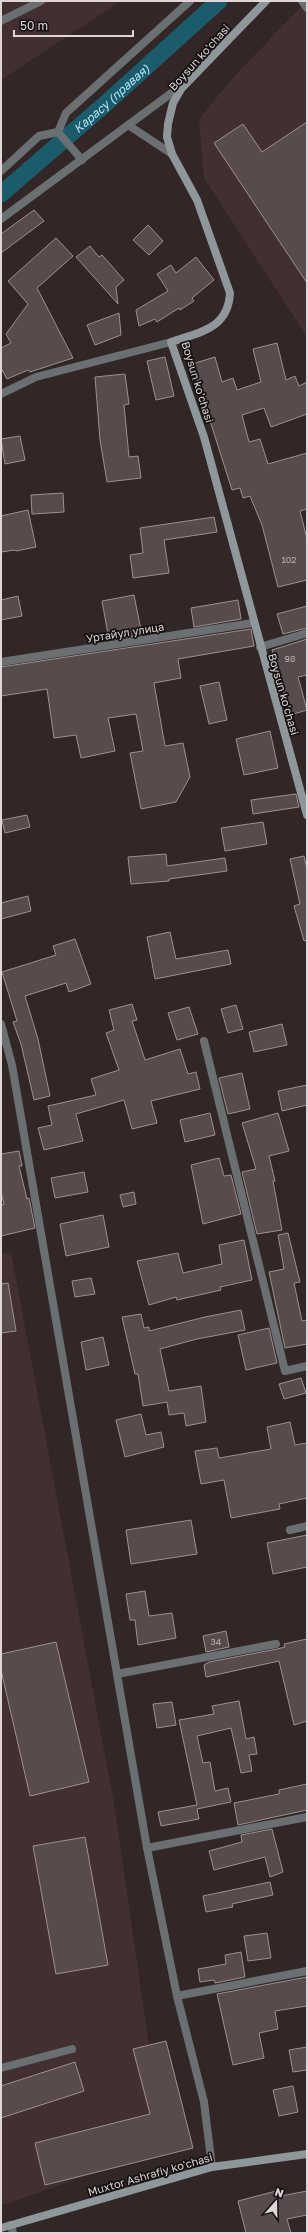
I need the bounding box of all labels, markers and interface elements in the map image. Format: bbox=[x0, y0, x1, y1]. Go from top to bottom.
scale bar bbox=[14, 12, 133, 38]
text: 50 m bbox=[20, 18, 48, 33]
street label: Boysun ko'chasi bbox=[166, 21, 232, 93]
water label: Карасу (правая) bbox=[70, 60, 152, 136]
street label: Boysun ko'chasi bbox=[179, 340, 217, 424]
house number: 102 bbox=[281, 554, 297, 565]
street label: Уртайул улица bbox=[85, 619, 165, 645]
street label: Boysun ko'chasi bbox=[266, 652, 302, 736]
house number: 98 bbox=[285, 653, 295, 664]
house number: 34 bbox=[211, 1636, 222, 1647]
street label: Muxtor Ashrafiy ko'chasi bbox=[86, 2150, 214, 2198]
north arrow bbox=[256, 2182, 296, 2222]
text: N bbox=[273, 2185, 286, 2200]

